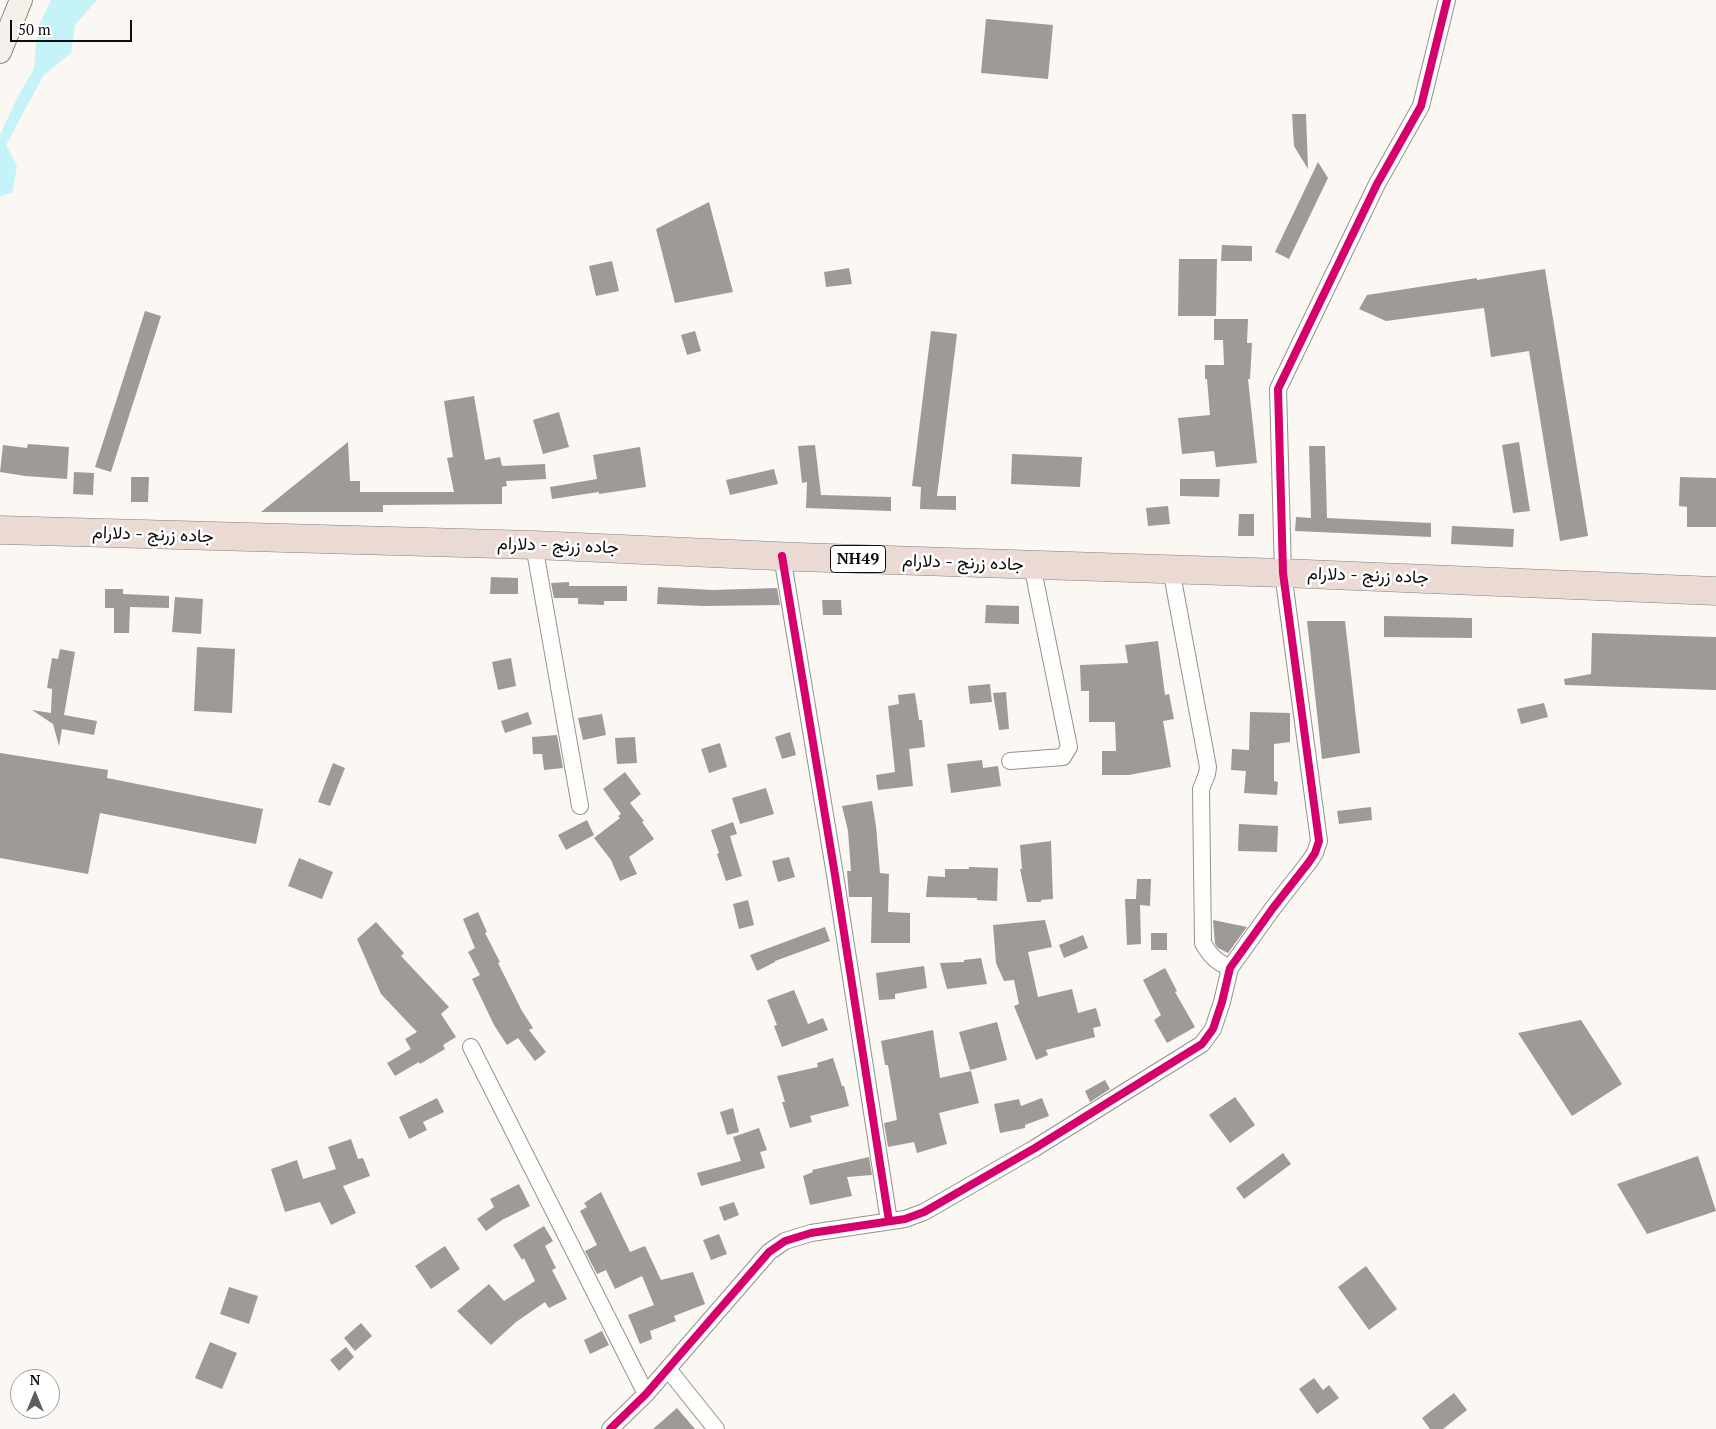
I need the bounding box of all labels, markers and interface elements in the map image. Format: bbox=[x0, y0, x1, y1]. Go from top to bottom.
scale bar bbox=[12, 10, 135, 42]
text: 50 m bbox=[18, 19, 51, 39]
street label: جاده زرنج - دلارام bbox=[92, 522, 214, 548]
street label: جاده زرنج - دلارام bbox=[497, 533, 619, 559]
road number: NH49 bbox=[830, 546, 886, 572]
street label: جاده زرنج - دلارام bbox=[902, 550, 1024, 576]
street label: جاده زرنج - دلارام bbox=[1307, 563, 1429, 589]
north arrow bbox=[10, 1369, 60, 1419]
text: N bbox=[30, 1370, 40, 1389]

